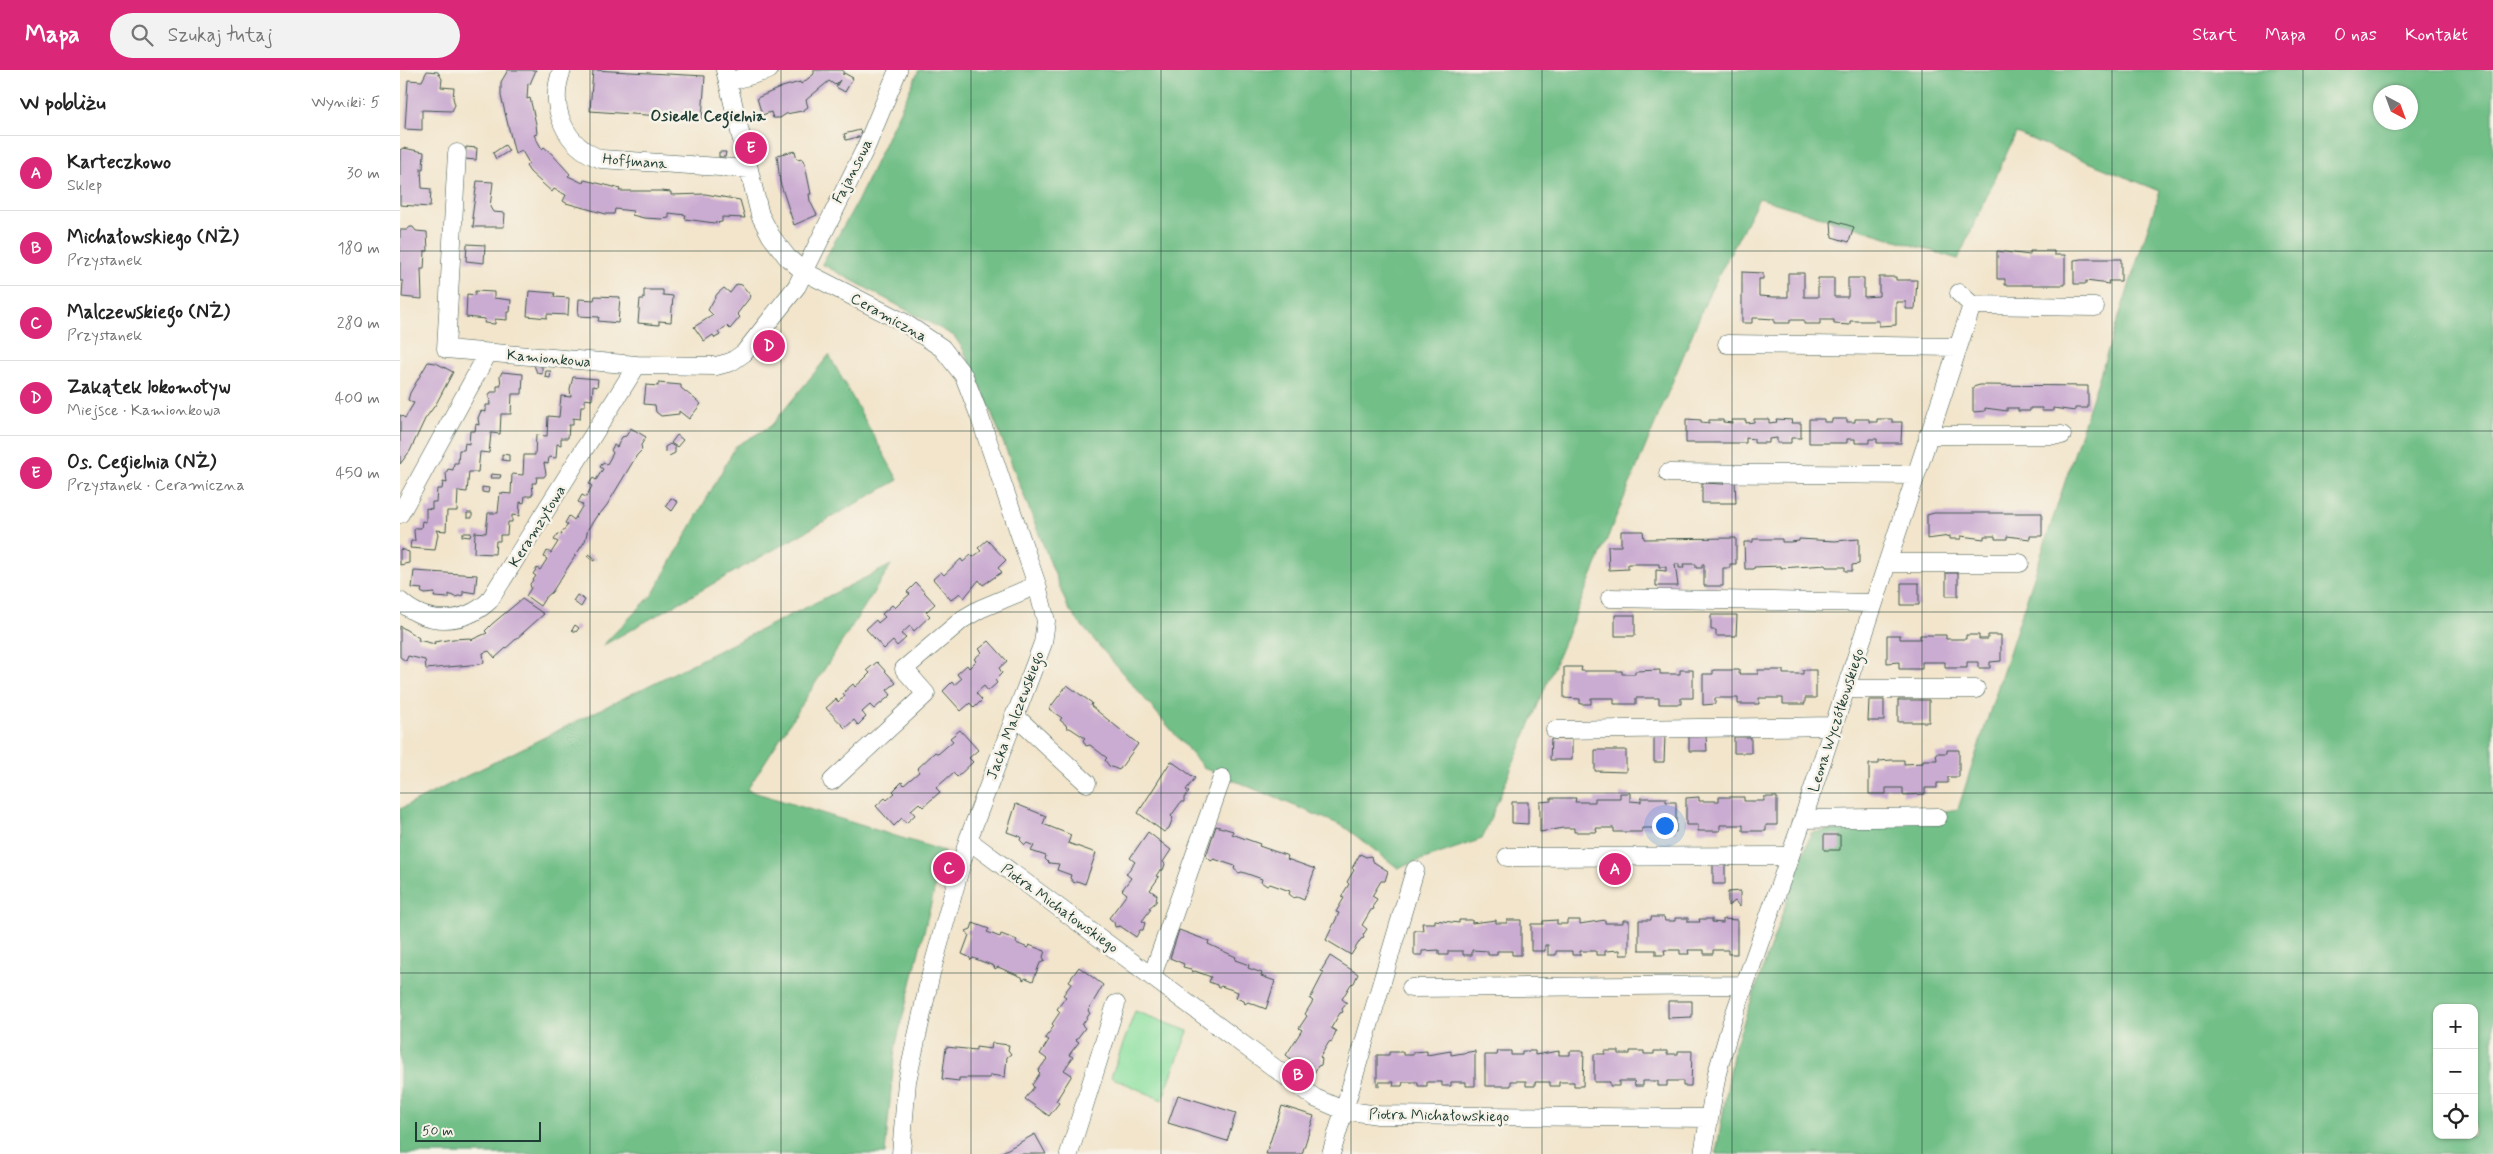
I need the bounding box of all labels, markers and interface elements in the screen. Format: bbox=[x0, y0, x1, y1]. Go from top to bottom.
search box bbox=[110, 13, 460, 58]
text: Mapa bbox=[25, 20, 80, 51]
icon: search bbox=[128, 21, 156, 49]
text: Szukaj tutaj bbox=[168, 23, 273, 48]
text: Start bbox=[2192, 23, 2237, 47]
text: Mapa bbox=[2265, 23, 2306, 47]
text: O nas bbox=[2334, 23, 2377, 47]
text: Kontakt bbox=[2405, 23, 2468, 47]
north arrow bbox=[2373, 85, 2418, 130]
text: W pobliżu bbox=[20, 89, 106, 117]
text: Wyniki: 5 bbox=[311, 92, 380, 113]
district label: Osiedle Cegielnia bbox=[650, 106, 766, 129]
pin: E bbox=[735, 129, 767, 167]
street label: Fajansowa bbox=[828, 136, 878, 207]
street label: Hoffmana bbox=[602, 149, 669, 175]
text: Karteczkowo bbox=[67, 150, 171, 175]
text: A bbox=[31, 163, 41, 184]
text: 30 m bbox=[347, 163, 380, 184]
text: Sklep bbox=[67, 175, 102, 196]
text: Michałowskiego (NŻ) bbox=[67, 225, 239, 250]
text: B bbox=[31, 238, 41, 259]
text: 180 m bbox=[337, 238, 380, 259]
text: Przystanek bbox=[67, 250, 142, 271]
street label: Ceramiczna bbox=[847, 289, 931, 347]
text: Malczewskiego (NŻ) bbox=[67, 300, 230, 325]
text: C bbox=[30, 313, 42, 334]
text: 280 m bbox=[337, 313, 380, 334]
text: Przystanek bbox=[67, 325, 142, 346]
pin: D bbox=[753, 327, 785, 365]
street label: Kamionkowa bbox=[506, 345, 592, 373]
text: Zakątek lokomotyw bbox=[67, 375, 230, 400]
text: D bbox=[30, 388, 42, 409]
text: 400 m bbox=[335, 388, 380, 409]
text: Miejsce · Kamionkowa bbox=[67, 400, 221, 421]
text: Os. Cegielnia (NŻ) bbox=[67, 450, 216, 475]
text: E bbox=[31, 463, 41, 484]
text: 450 m bbox=[335, 463, 380, 484]
text: Przystanek · Ceramiczna bbox=[67, 475, 245, 496]
street label: Keramzytowa bbox=[505, 482, 571, 571]
street label: Leona Wyczółkowskiego bbox=[1804, 646, 1871, 795]
street label: Jacka Malczewskiego bbox=[982, 648, 1051, 783]
your location bbox=[1652, 813, 1678, 839]
pin: C bbox=[933, 849, 965, 887]
pin: A bbox=[1599, 850, 1631, 888]
street label: Piotra Michałowskiego bbox=[997, 859, 1122, 958]
map controls bbox=[2433, 1004, 2478, 1139]
button: + bbox=[2433, 1004, 2478, 1049]
button: − bbox=[2433, 1049, 2478, 1094]
pin: B bbox=[1282, 1056, 1314, 1094]
button: locate bbox=[2433, 1094, 2478, 1139]
street label: Piotra Michałowskiego bbox=[1369, 1105, 1509, 1127]
scale bar bbox=[415, 1119, 541, 1142]
text: 50 m bbox=[422, 1122, 453, 1140]

